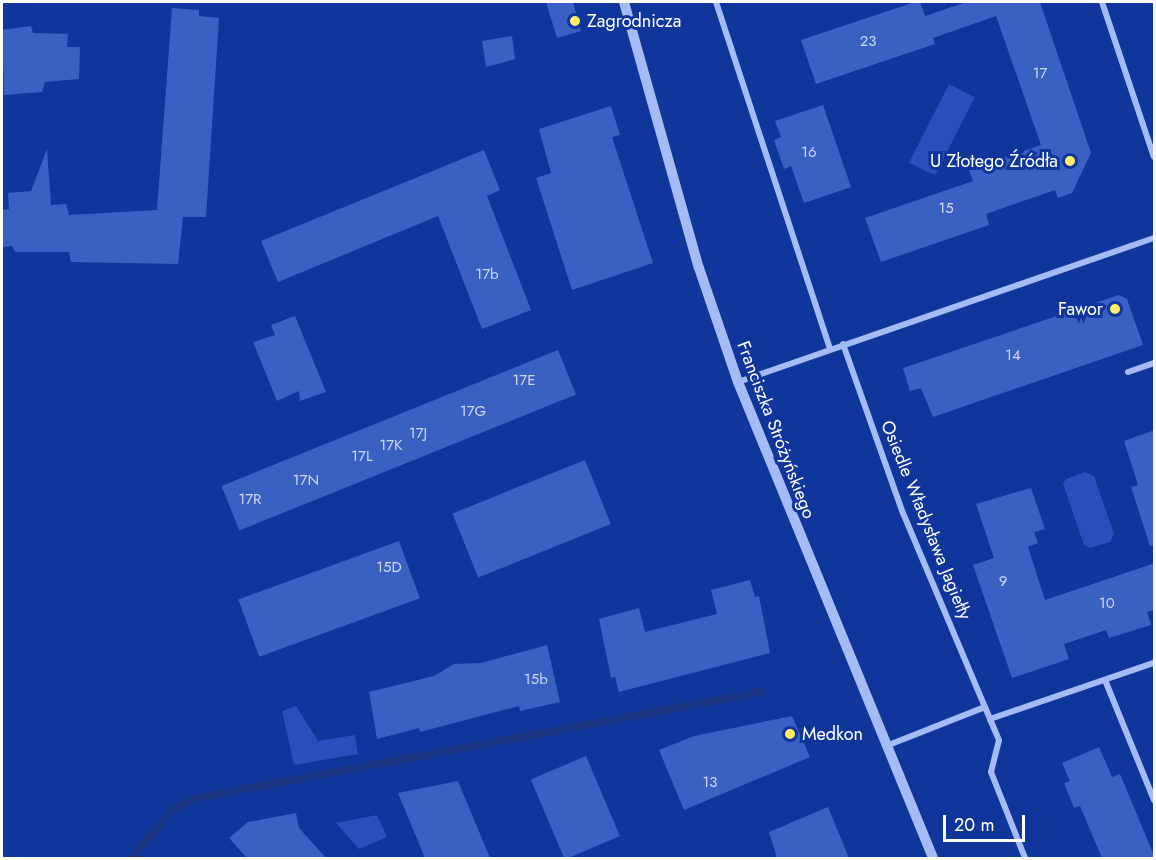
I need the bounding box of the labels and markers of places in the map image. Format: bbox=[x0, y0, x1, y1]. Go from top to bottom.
place label: Zagrodnicza bbox=[587, 10, 681, 32]
marker: Zagrodnicza bbox=[568, 14, 582, 28]
place label: U Złotego Źródła bbox=[930, 150, 1058, 172]
marker: U Złotego Źródła bbox=[1063, 154, 1077, 168]
place label: Fawor bbox=[1058, 298, 1103, 320]
marker: Fawor bbox=[1108, 302, 1122, 316]
place label: Medkon bbox=[802, 723, 863, 745]
marker: Medkon bbox=[783, 727, 797, 741]

